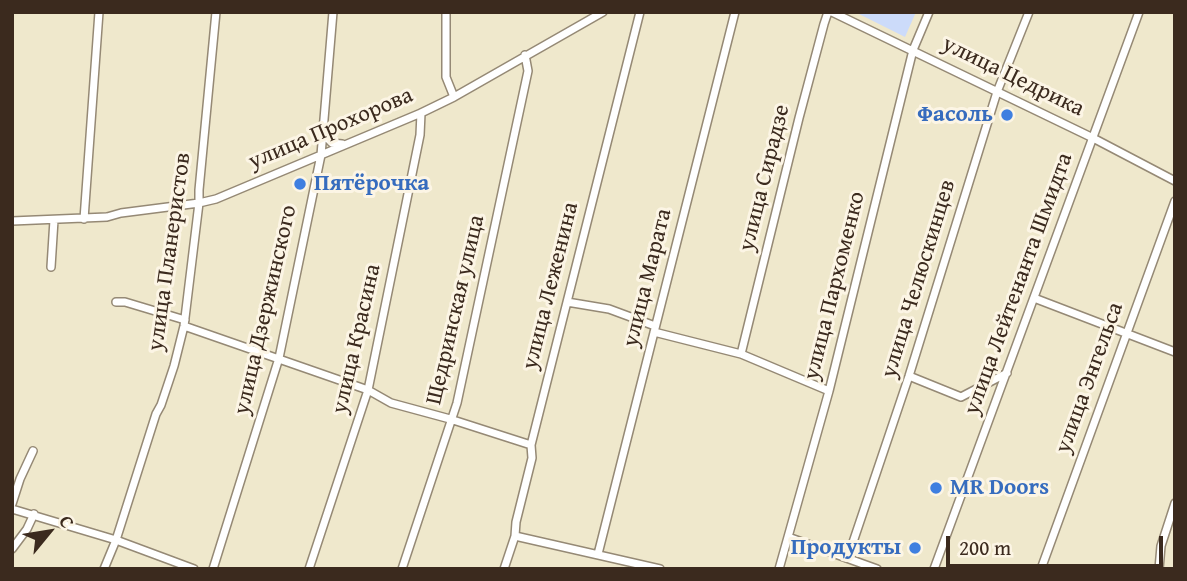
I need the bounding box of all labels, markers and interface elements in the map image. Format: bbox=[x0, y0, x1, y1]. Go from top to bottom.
street label: улица Цедрика bbox=[938, 31, 1088, 123]
street label: улица Прохорова bbox=[245, 82, 417, 176]
place label: Фасоль bbox=[917, 101, 993, 129]
street label: улица Сирадзе bbox=[733, 102, 797, 254]
marker: Фасоль bbox=[999, 107, 1015, 123]
street label: улица Лейтенанта Шмидта bbox=[959, 149, 1079, 419]
street label: улица Планеристов bbox=[142, 151, 198, 353]
place label: Пятёрочка bbox=[314, 170, 429, 198]
marker: Пятёрочка bbox=[292, 176, 308, 192]
street label: улица Челюскинцев bbox=[876, 177, 962, 381]
street label: улица Пархоменко bbox=[798, 189, 872, 383]
street label: улица Леженина bbox=[517, 199, 585, 373]
street label: улица Дзержинского bbox=[228, 202, 304, 418]
street label: улица Марата bbox=[617, 206, 679, 350]
street label: Щедринская улица bbox=[421, 212, 491, 408]
street label: улица Красина bbox=[326, 261, 388, 417]
street label: улица Энгельса bbox=[1050, 299, 1130, 457]
place label: MR Doors bbox=[950, 474, 1049, 502]
marker: MR Doors bbox=[928, 480, 944, 496]
north arrow bbox=[14, 497, 84, 567]
text: С bbox=[52, 510, 82, 533]
scale bar bbox=[949, 522, 1166, 566]
text: 200 m bbox=[959, 532, 1011, 563]
place label: Продукты bbox=[791, 534, 901, 562]
marker: Продукты bbox=[907, 540, 923, 556]

